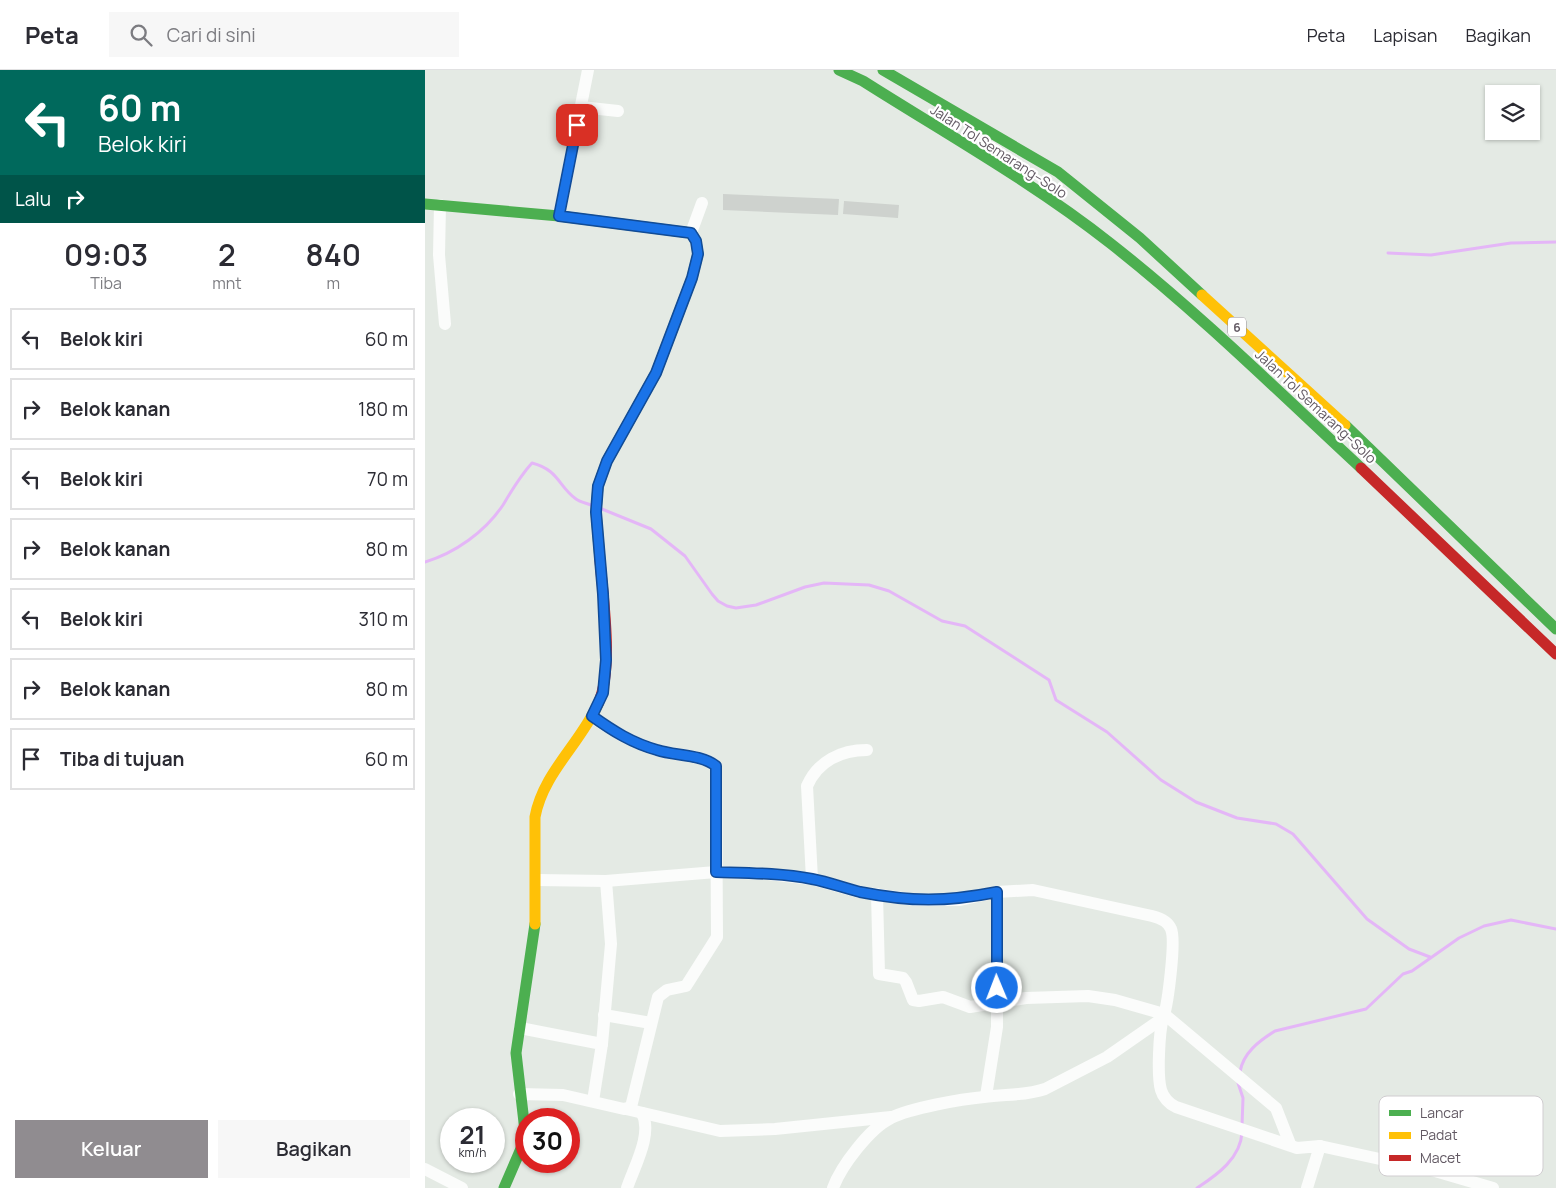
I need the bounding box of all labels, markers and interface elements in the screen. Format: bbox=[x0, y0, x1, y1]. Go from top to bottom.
search box bbox=[109, 12, 459, 57]
text: Peta bbox=[25, 18, 79, 51]
icon: search bbox=[127, 21, 155, 49]
text: Cari di sini bbox=[167, 22, 256, 48]
text: Peta bbox=[1307, 23, 1345, 47]
text: Lapisan bbox=[1373, 23, 1437, 47]
text: Bagikan bbox=[1465, 23, 1531, 47]
text: 60 m bbox=[98, 84, 181, 132]
map controls bbox=[1485, 85, 1540, 140]
button: layers bbox=[1485, 85, 1540, 140]
icon: left bbox=[15, 90, 80, 155]
street label: Jalan Tol Semarang–Solo bbox=[927, 100, 1071, 202]
pin bbox=[556, 104, 598, 146]
icon: arrive bbox=[563, 111, 591, 139]
text: Belok kiri bbox=[98, 129, 187, 159]
icon: right bbox=[61, 185, 89, 213]
text: Lalu bbox=[15, 186, 51, 212]
text: 09:03 bbox=[64, 234, 148, 275]
text: 2 bbox=[218, 234, 236, 275]
text: 840 bbox=[306, 234, 361, 275]
text: Tiba bbox=[90, 272, 122, 294]
text: mnt bbox=[212, 272, 242, 294]
text: m bbox=[327, 272, 340, 294]
road number: 6 bbox=[1228, 318, 1246, 336]
icon: left bbox=[17, 325, 45, 353]
text: Belok kiri bbox=[60, 326, 143, 352]
text: 60 m bbox=[365, 326, 408, 352]
street label: Jalan Tol Semarang–Solo bbox=[1251, 345, 1381, 467]
icon: right bbox=[17, 395, 45, 423]
text: Belok kanan bbox=[60, 396, 170, 422]
text: 180 m bbox=[358, 396, 408, 422]
icon: left bbox=[17, 465, 45, 493]
text: Belok kiri bbox=[60, 466, 143, 492]
text: 70 m bbox=[367, 466, 408, 492]
icon: right bbox=[17, 535, 45, 563]
text: Belok kanan bbox=[60, 536, 170, 562]
text: 80 m bbox=[365, 536, 408, 562]
icon: left bbox=[17, 605, 45, 633]
text: Belok kiri bbox=[60, 606, 143, 632]
text: 310 m bbox=[359, 606, 408, 632]
icon: right bbox=[17, 675, 45, 703]
text: Belok kanan bbox=[60, 676, 170, 702]
text: 80 m bbox=[365, 676, 408, 702]
icon: arrive bbox=[17, 745, 45, 773]
text: Tiba di tujuan bbox=[60, 746, 184, 772]
text: 60 m bbox=[365, 746, 408, 772]
position arrow bbox=[970, 961, 1022, 1013]
legend bbox=[1379, 1096, 1543, 1176]
text: Lancar bbox=[1420, 1103, 1464, 1122]
speed limit sign: 30 bbox=[515, 1108, 580, 1173]
text: 21 bbox=[460, 1117, 485, 1152]
button: Keluar bbox=[15, 1120, 208, 1178]
button: Bagikan bbox=[218, 1120, 410, 1178]
text: Padat bbox=[1420, 1125, 1458, 1144]
text: km/h bbox=[459, 1144, 486, 1161]
text: Macet bbox=[1420, 1148, 1461, 1167]

